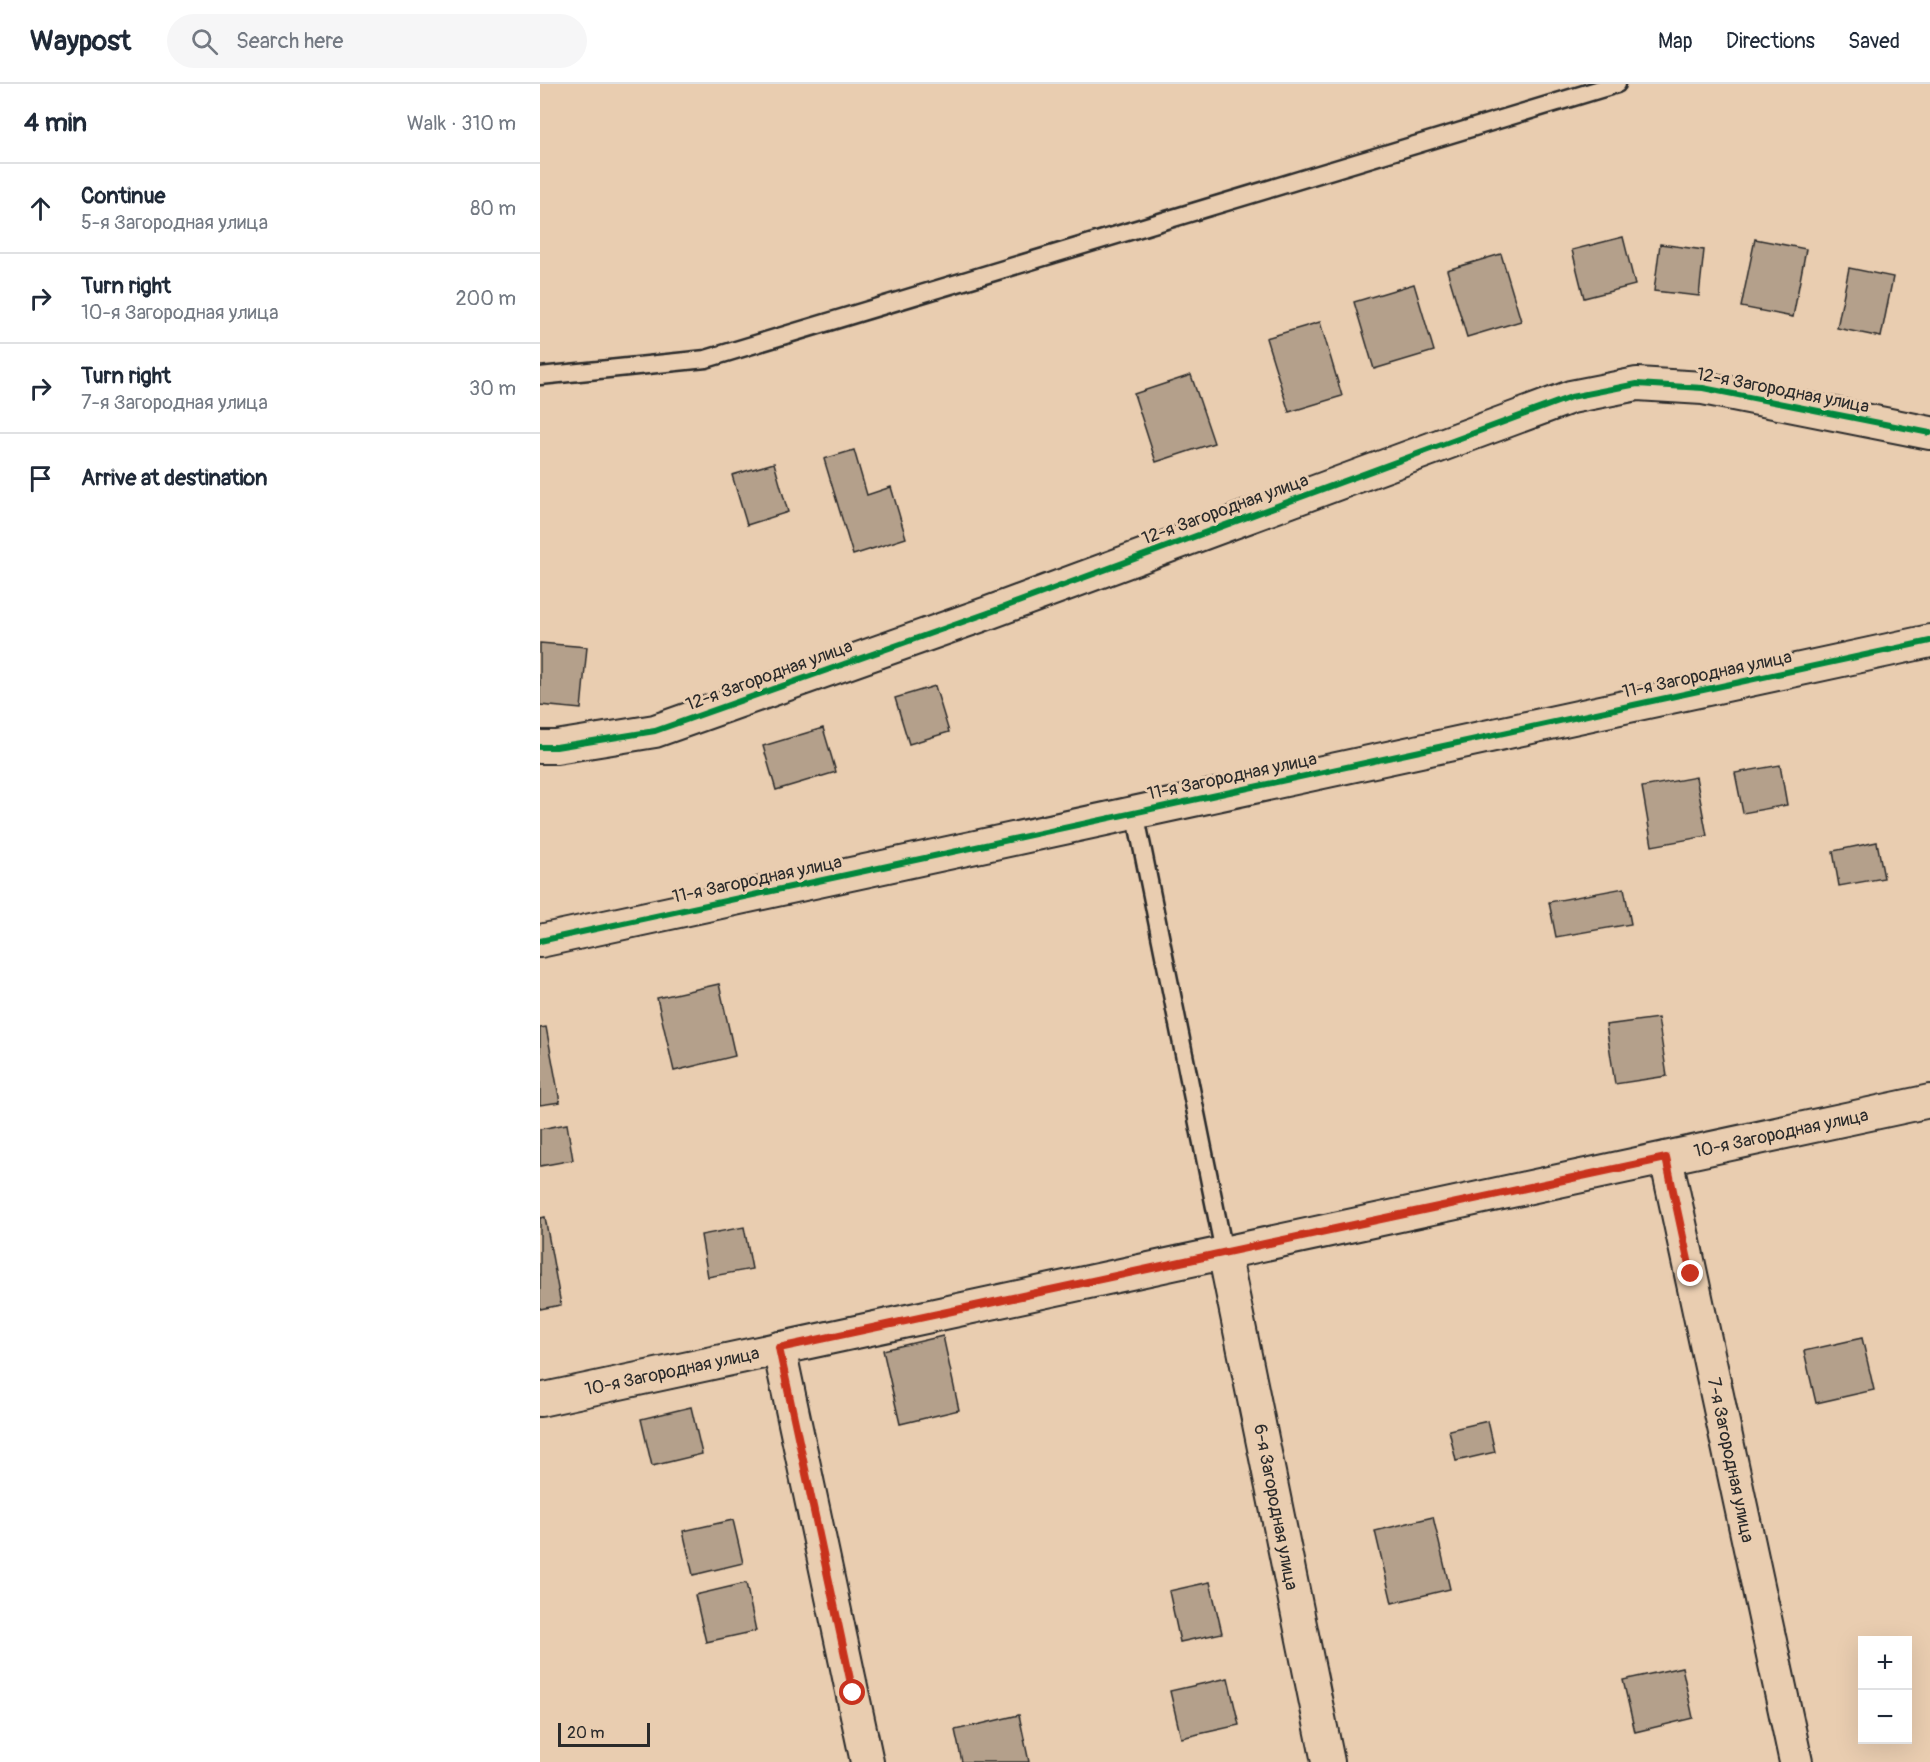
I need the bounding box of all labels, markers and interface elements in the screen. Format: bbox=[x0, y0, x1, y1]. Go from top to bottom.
search box bbox=[167, 14, 587, 68]
text: Waypost bbox=[30, 24, 131, 59]
icon: search bbox=[188, 25, 221, 58]
text: Search here bbox=[236, 27, 343, 55]
text: Map bbox=[1658, 28, 1693, 55]
text: Directions bbox=[1726, 28, 1815, 55]
text: Saved bbox=[1848, 28, 1900, 55]
text: 4 min bbox=[24, 107, 87, 139]
text: Walk · 310 m bbox=[407, 111, 516, 136]
text: Continue bbox=[81, 182, 165, 210]
icon: ahead bbox=[24, 192, 57, 225]
text: 80 m bbox=[470, 196, 516, 221]
text: 5-я Загородная улица bbox=[81, 210, 268, 235]
text: Turn right bbox=[81, 272, 171, 300]
icon: right bbox=[24, 282, 57, 315]
text: 200 m bbox=[455, 286, 516, 311]
text: 10-я Загородная улица bbox=[81, 300, 279, 325]
text: Turn right bbox=[81, 362, 171, 390]
street label: 12-я Загородная улица bbox=[1695, 362, 1871, 419]
icon: right bbox=[24, 372, 57, 405]
text: 30 m bbox=[469, 376, 516, 401]
text: 7-я Загородная улица bbox=[81, 390, 268, 415]
icon: arrive bbox=[24, 462, 57, 495]
text: Arrive at destination bbox=[81, 464, 267, 492]
street label: 12-я Загородная улица bbox=[1139, 469, 1312, 550]
street label: 12-я Загородная улица bbox=[683, 635, 856, 716]
street label: 11-я Загородная улица bbox=[1620, 645, 1794, 704]
street label: 11-я Загородная улица bbox=[1145, 747, 1319, 806]
street label: 11-я Загородная улица bbox=[670, 850, 844, 909]
street label: 10-я Загородная улица bbox=[1692, 1104, 1870, 1163]
route end bbox=[1677, 1260, 1703, 1286]
street label: 10-я Загородная улица bbox=[583, 1342, 761, 1401]
street label: 7-я Загородная улица bbox=[1702, 1376, 1759, 1545]
street label: 6-я Загородная улица bbox=[1248, 1422, 1303, 1592]
map controls bbox=[1858, 1636, 1912, 1744]
button: + bbox=[1858, 1636, 1912, 1690]
route start bbox=[839, 1679, 865, 1705]
button: − bbox=[1858, 1690, 1912, 1744]
scale bar bbox=[558, 1720, 650, 1748]
text: 20 m bbox=[567, 1723, 605, 1743]

